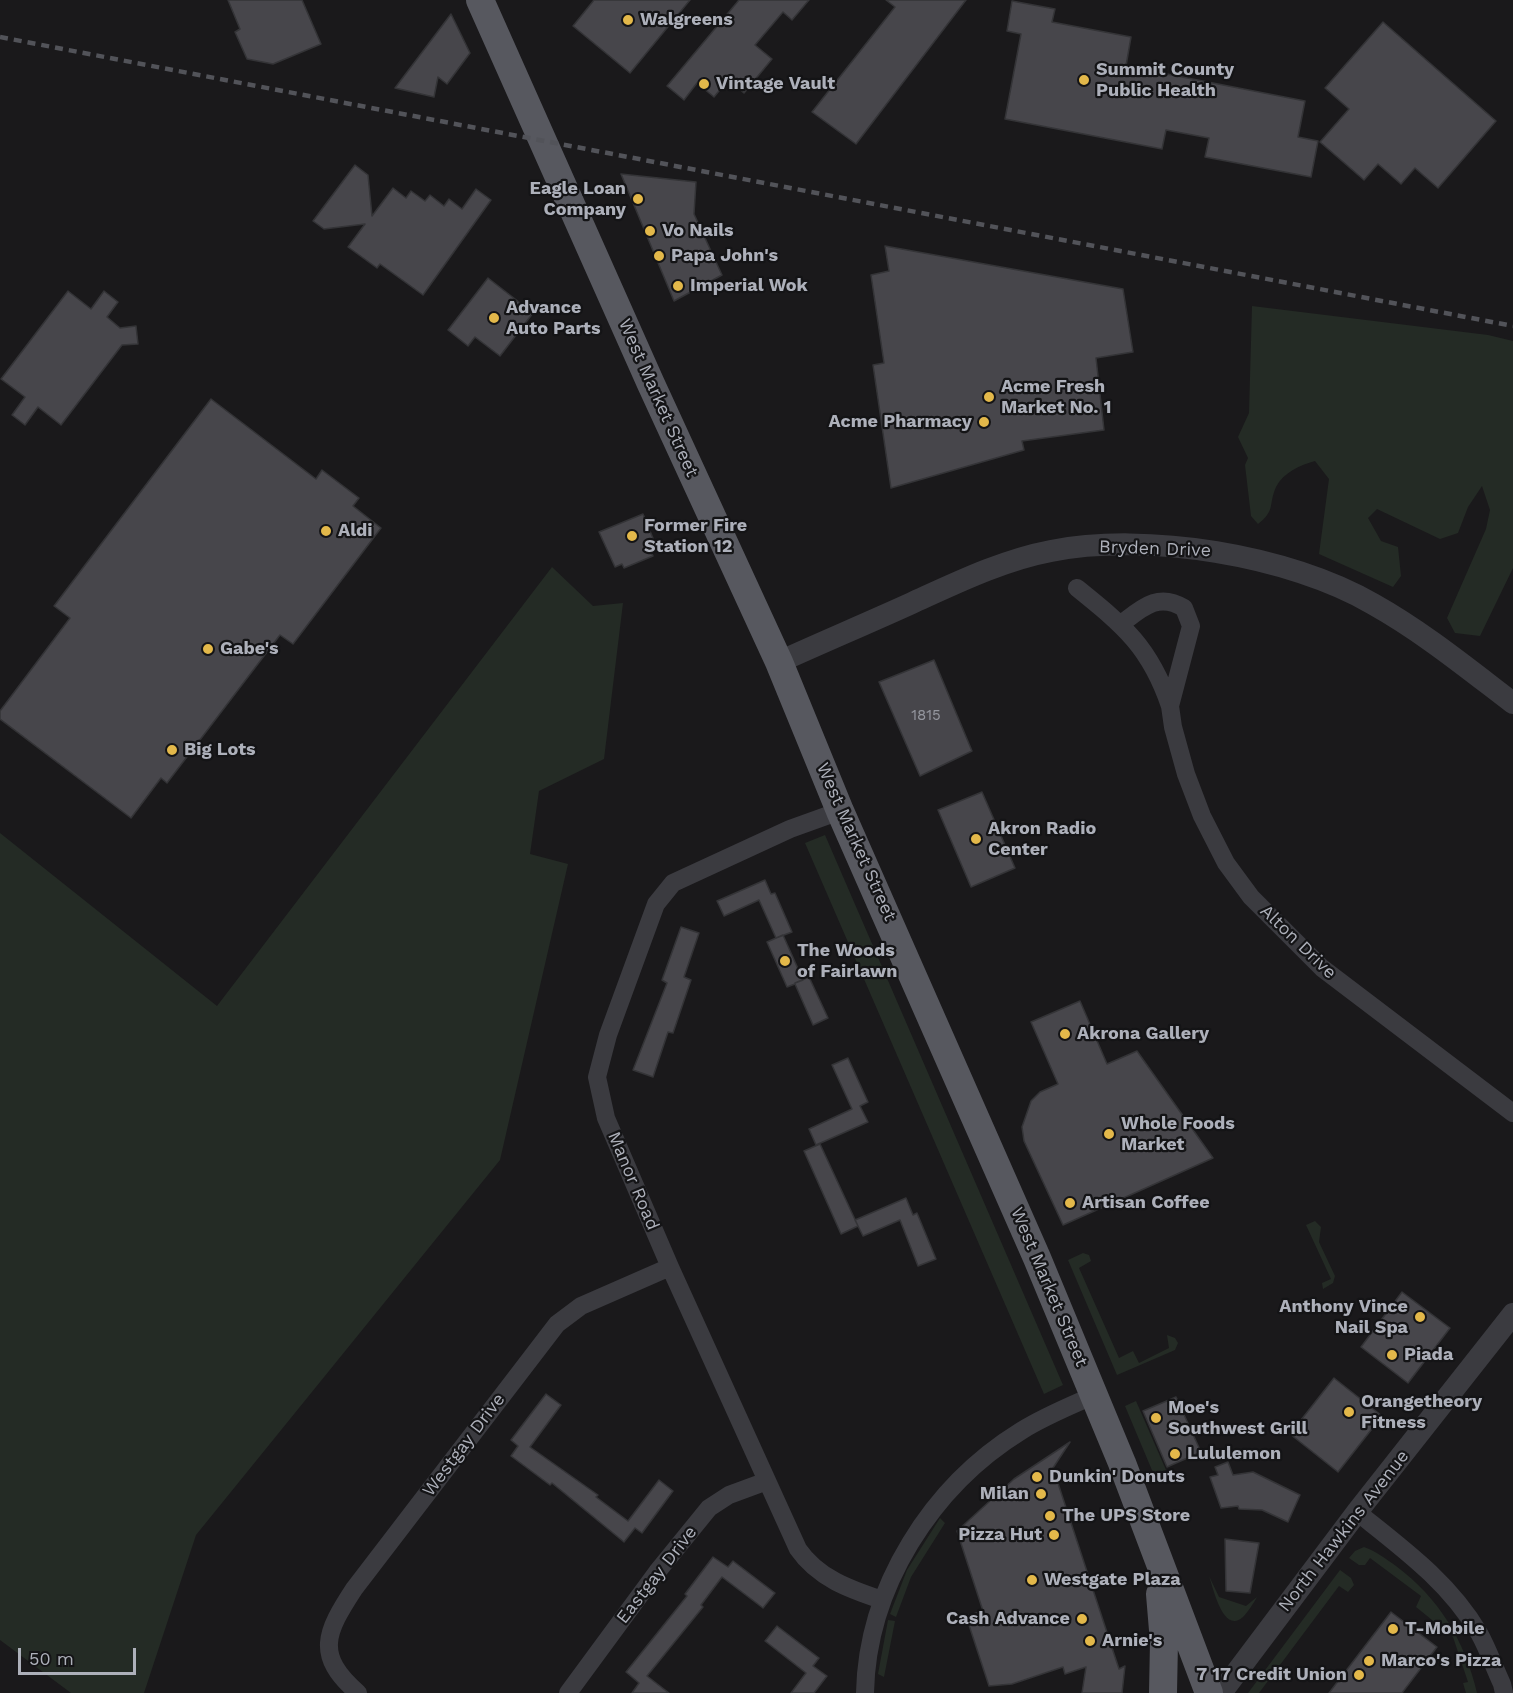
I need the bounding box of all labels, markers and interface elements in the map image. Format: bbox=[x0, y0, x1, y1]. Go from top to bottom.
place label: Walgreens bbox=[640, 9, 733, 31]
marker: Walgreens bbox=[621, 13, 635, 27]
place label: Summit County Public Health bbox=[1096, 59, 1234, 101]
place label: Vintage Vault bbox=[716, 73, 835, 95]
marker: Summit County Public Health bbox=[1077, 73, 1091, 87]
marker: Vintage Vault bbox=[697, 77, 711, 91]
place label: Eagle Loan Company bbox=[530, 178, 626, 220]
marker: Eagle Loan Company bbox=[631, 192, 645, 206]
place label: Vo Nails bbox=[662, 220, 734, 242]
marker: Vo Nails bbox=[643, 224, 657, 238]
place label: Papa John's bbox=[671, 245, 778, 267]
marker: Papa John's bbox=[652, 249, 666, 263]
place label: Imperial Wok bbox=[690, 275, 808, 297]
marker: Imperial Wok bbox=[671, 279, 685, 293]
place label: Advance Auto Parts bbox=[506, 297, 600, 340]
marker: Advance Auto Parts bbox=[487, 311, 501, 325]
street label: West Market Street bbox=[613, 316, 703, 480]
place label: Acme Fresh Market No. 1 bbox=[1001, 376, 1111, 418]
marker: Acme Fresh Market No. 1 bbox=[982, 390, 996, 404]
place label: Acme Pharmacy bbox=[829, 411, 972, 433]
marker: Acme Pharmacy bbox=[977, 415, 991, 429]
place label: Former Fire Station 12 bbox=[644, 515, 747, 558]
place label: Aldi bbox=[338, 520, 373, 542]
marker: Aldi bbox=[319, 524, 333, 538]
marker: Former Fire Station 12 bbox=[625, 529, 639, 543]
street label: Bryden Drive bbox=[1099, 536, 1211, 562]
place label: Gabe's bbox=[220, 638, 279, 660]
marker: Gabe's bbox=[201, 642, 215, 656]
house number: 1815 bbox=[911, 707, 941, 725]
place label: Big Lots bbox=[184, 739, 256, 761]
marker: Big Lots bbox=[165, 743, 179, 757]
street label: West Market Street bbox=[811, 760, 901, 924]
place label: Akron Radio Center bbox=[988, 818, 1096, 860]
marker: Akron Radio Center bbox=[969, 832, 983, 846]
street label: Alton Drive bbox=[1255, 900, 1341, 984]
place label: The Woods of Fairlawn bbox=[797, 940, 897, 982]
marker: The Woods of Fairlawn bbox=[778, 954, 792, 968]
place label: Akrona Gallery bbox=[1077, 1023, 1209, 1045]
marker: Akrona Gallery bbox=[1058, 1027, 1072, 1041]
place label: Whole Foods Market bbox=[1121, 1113, 1235, 1156]
marker: Whole Foods Market bbox=[1102, 1127, 1116, 1141]
street label: Manor Road bbox=[603, 1129, 663, 1233]
place label: Artisan Coffee bbox=[1082, 1192, 1210, 1214]
marker: Artisan Coffee bbox=[1063, 1196, 1077, 1210]
street label: West Market Street bbox=[1006, 1204, 1092, 1370]
place label: Anthony Vince Nail Spa bbox=[1279, 1296, 1408, 1338]
marker: Anthony Vince Nail Spa bbox=[1413, 1310, 1427, 1324]
place label: Piada bbox=[1404, 1344, 1453, 1366]
marker: Piada bbox=[1385, 1348, 1399, 1362]
street label: Westgay Drive bbox=[418, 1389, 510, 1501]
place label: Orangetheory Fitness bbox=[1361, 1391, 1482, 1434]
place label: Moe's Southwest Grill bbox=[1168, 1397, 1307, 1440]
marker: Orangetheory Fitness bbox=[1342, 1405, 1356, 1419]
marker: Moe's Southwest Grill bbox=[1149, 1411, 1163, 1425]
place label: Lululemon bbox=[1187, 1443, 1281, 1465]
street label: North Hawkins Avenue bbox=[1274, 1446, 1414, 1616]
marker: Lululemon bbox=[1168, 1447, 1182, 1461]
place label: Dunkin' Donuts bbox=[1049, 1466, 1185, 1488]
marker: Dunkin' Donuts bbox=[1030, 1470, 1044, 1484]
place label: Milan bbox=[980, 1483, 1029, 1505]
marker: Milan bbox=[1034, 1487, 1048, 1501]
place label: The UPS Store bbox=[1062, 1505, 1190, 1527]
marker: The UPS Store bbox=[1043, 1509, 1057, 1523]
street label: Eastgay Drive bbox=[612, 1522, 702, 1628]
place label: Pizza Hut bbox=[958, 1524, 1042, 1546]
marker: Pizza Hut bbox=[1047, 1528, 1061, 1542]
place label: Westgate Plaza bbox=[1044, 1569, 1181, 1591]
marker: Westgate Plaza bbox=[1025, 1573, 1039, 1587]
place label: Cash Advance bbox=[946, 1608, 1070, 1630]
marker: Cash Advance bbox=[1075, 1612, 1089, 1626]
place label: T-Mobile bbox=[1405, 1618, 1485, 1640]
marker: T-Mobile bbox=[1386, 1622, 1400, 1636]
place label: Arnie's bbox=[1102, 1630, 1162, 1652]
marker: Arnie's bbox=[1083, 1634, 1097, 1648]
scale bar bbox=[21, 1636, 140, 1674]
text: 50 m bbox=[29, 1648, 74, 1669]
place label: Marco's Pizza bbox=[1381, 1650, 1501, 1672]
marker: Marco's Pizza bbox=[1362, 1654, 1376, 1668]
place label: 7 17 Credit Union bbox=[1196, 1664, 1347, 1686]
marker: 7 17 Credit Union bbox=[1352, 1668, 1366, 1682]

